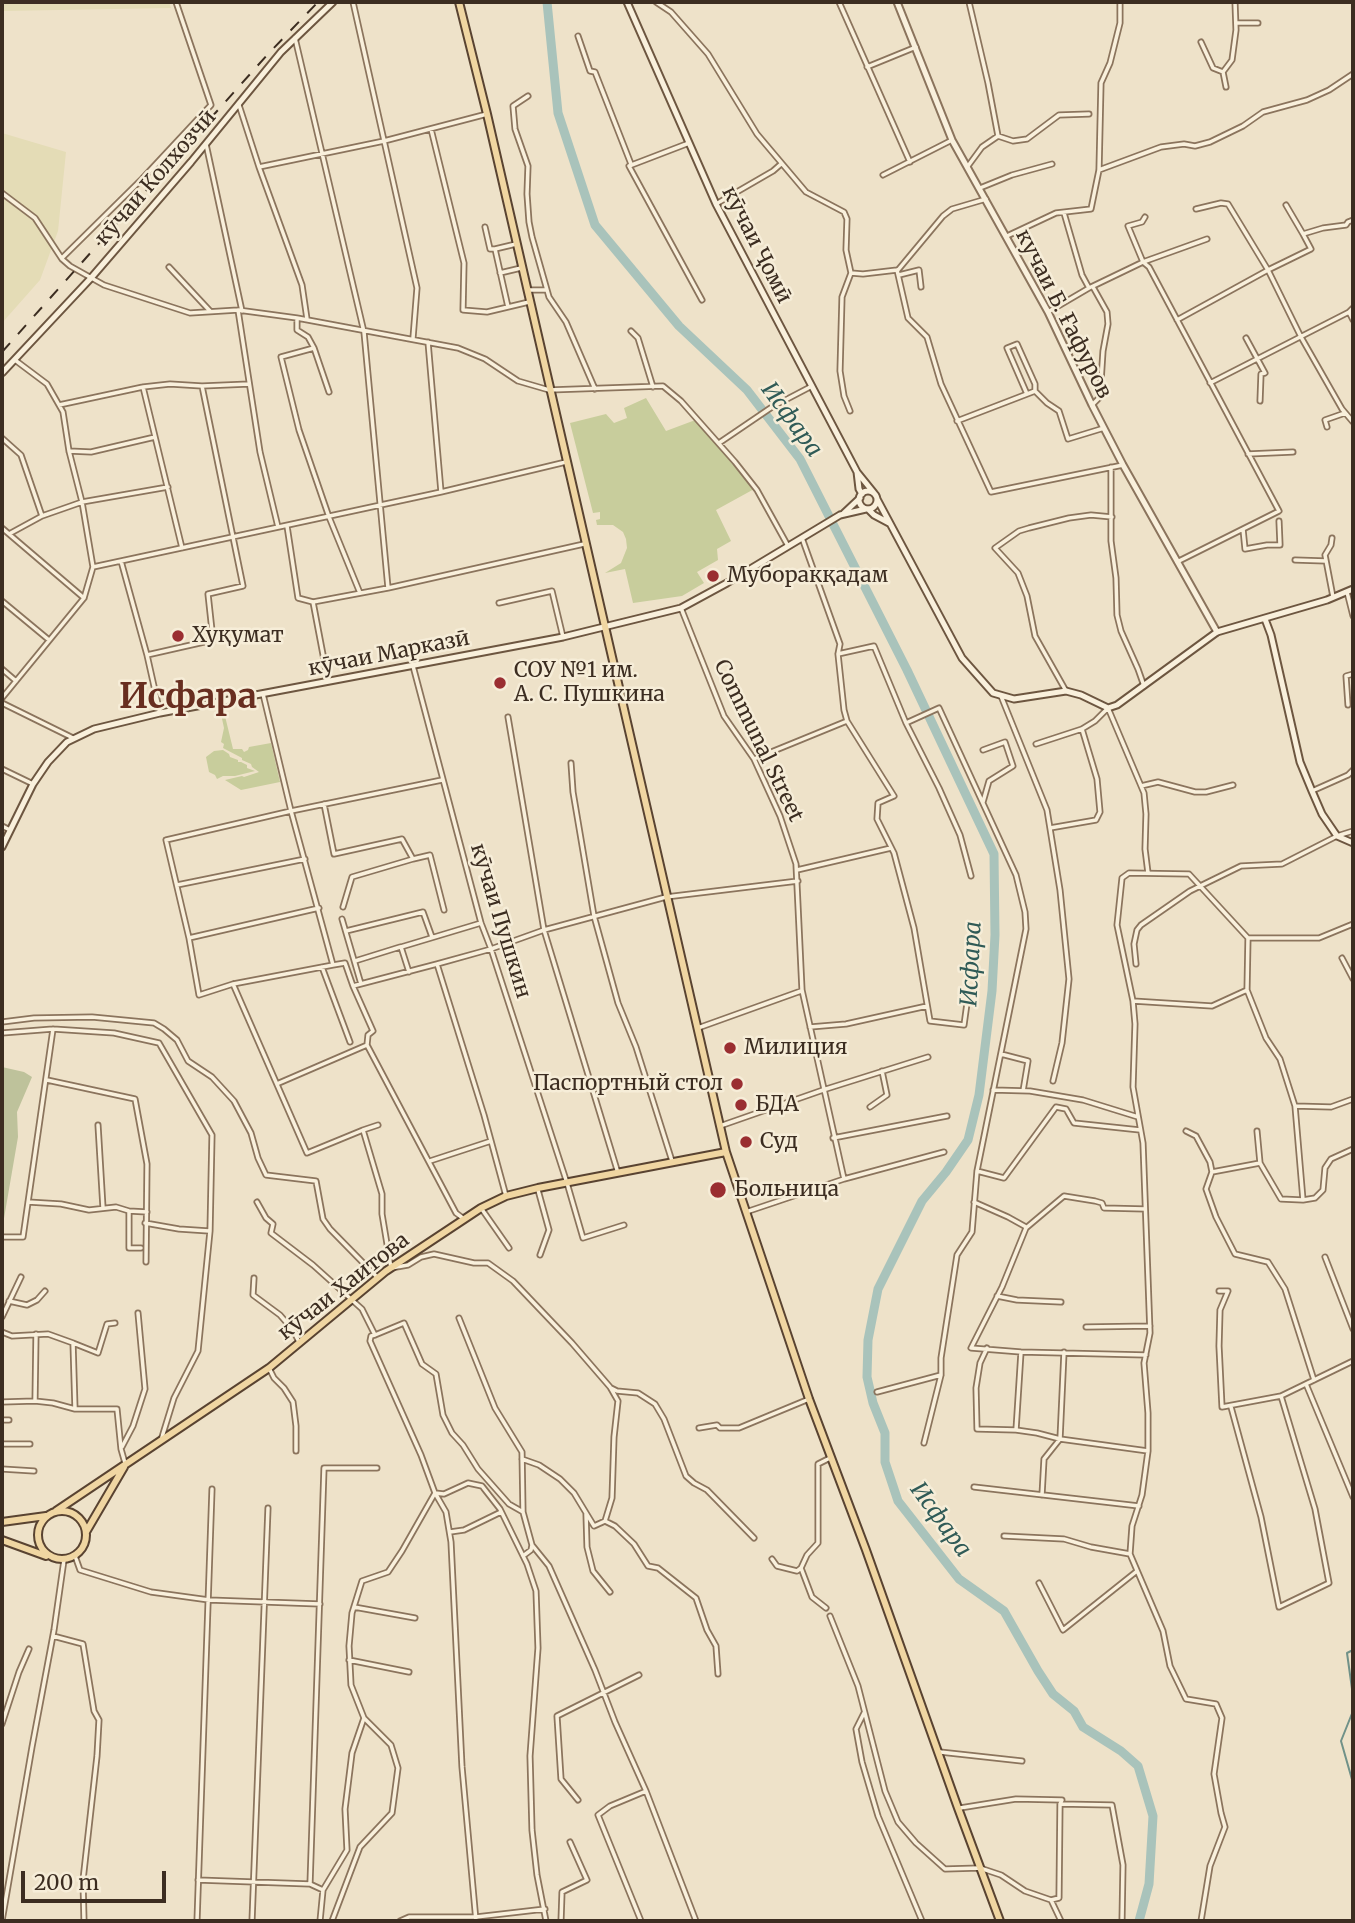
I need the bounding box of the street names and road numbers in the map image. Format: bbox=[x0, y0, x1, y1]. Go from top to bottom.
street label: кӯчаи Колхозчӣ bbox=[90, 105, 222, 251]
street label: кӯчаи Ҷомӣ bbox=[716, 182, 796, 308]
street label: кучаи Б. Ғафуров bbox=[1010, 225, 1116, 403]
street label: кӯчаи Марказӣ bbox=[306, 626, 472, 682]
street label: Communal Street bbox=[708, 656, 808, 826]
street label: кӯчаи Пушкин bbox=[464, 841, 536, 1001]
street label: кӯчаи Хаитова bbox=[273, 1228, 415, 1346]

